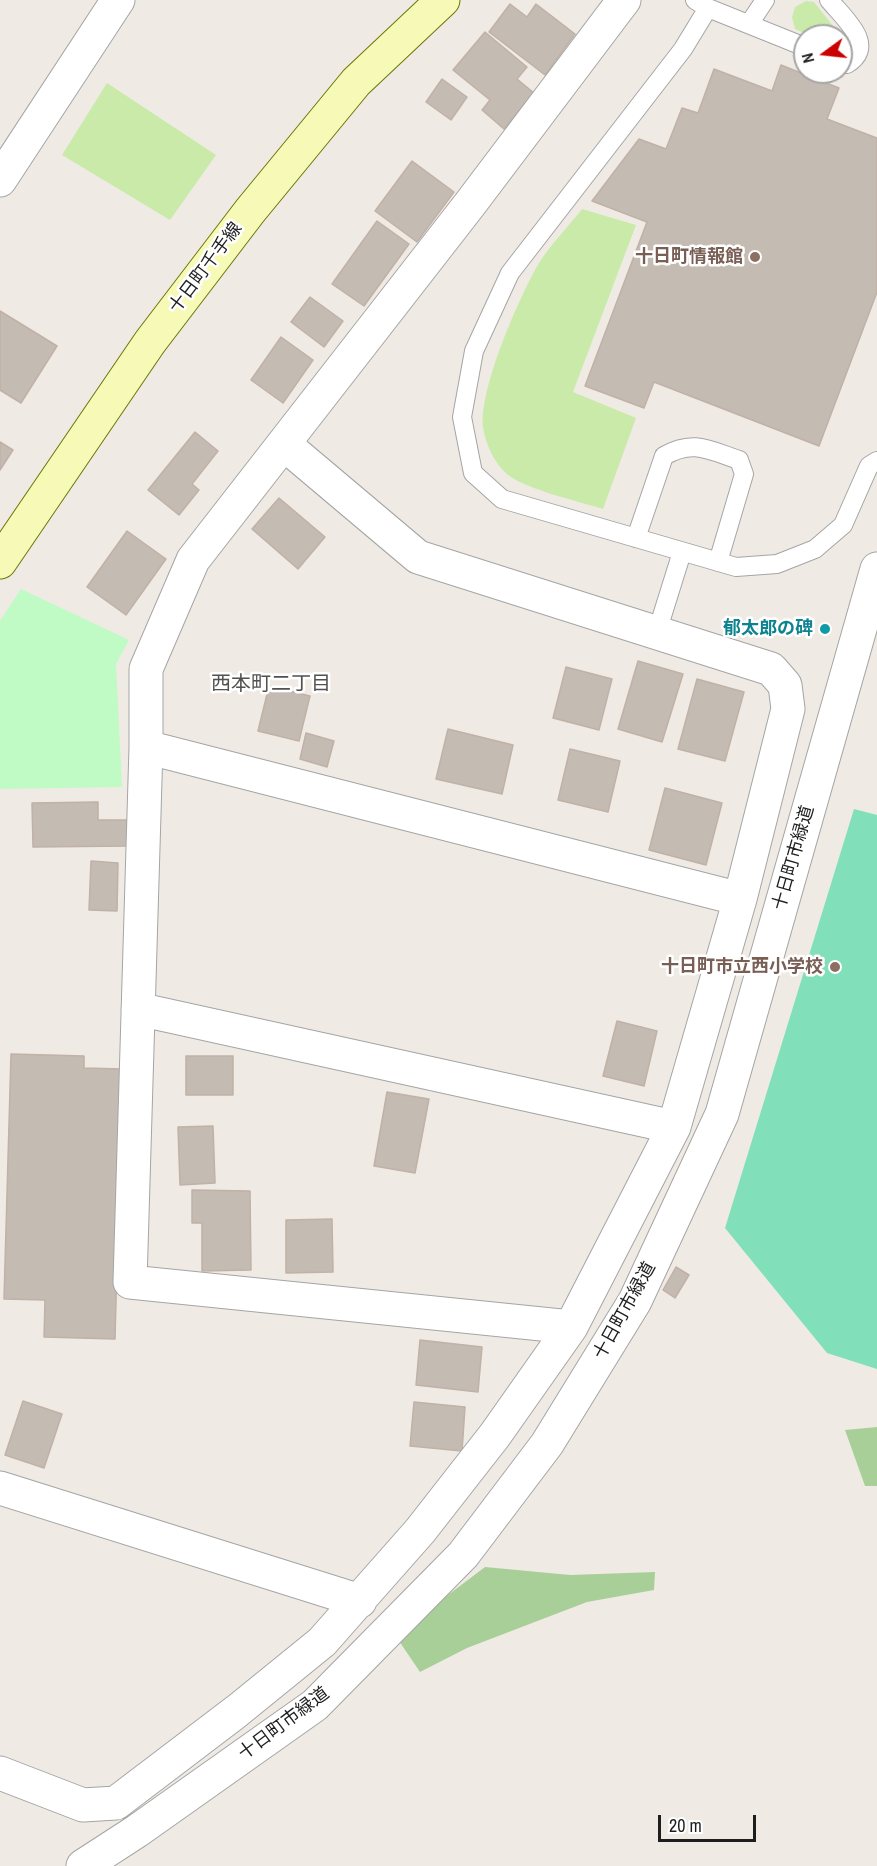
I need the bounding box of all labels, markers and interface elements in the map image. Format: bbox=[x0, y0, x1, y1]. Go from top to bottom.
north arrow bbox=[793, 24, 853, 84]
text: N bbox=[796, 51, 819, 66]
street label: 十日町千手線 bbox=[165, 218, 247, 318]
place label: 十日町情報館 bbox=[635, 246, 743, 268]
marker: 十日町情報館 bbox=[748, 250, 762, 264]
place label: 郁太郎の碑 bbox=[723, 618, 813, 640]
marker: 郁太郎の碑 bbox=[818, 622, 832, 636]
district label: 西本町二丁目 bbox=[211, 673, 331, 697]
street label: 十日町市緑道 bbox=[769, 803, 819, 913]
place label: 十日町市立西小学校 bbox=[661, 956, 823, 978]
marker: 十日町市立西小学校 bbox=[828, 960, 842, 974]
street label: 十日町市緑道 bbox=[589, 1259, 661, 1363]
street label: 十日町市緑道 bbox=[234, 1683, 334, 1765]
scale bar bbox=[661, 1803, 758, 1841]
text: 20 m bbox=[669, 1813, 702, 1838]

